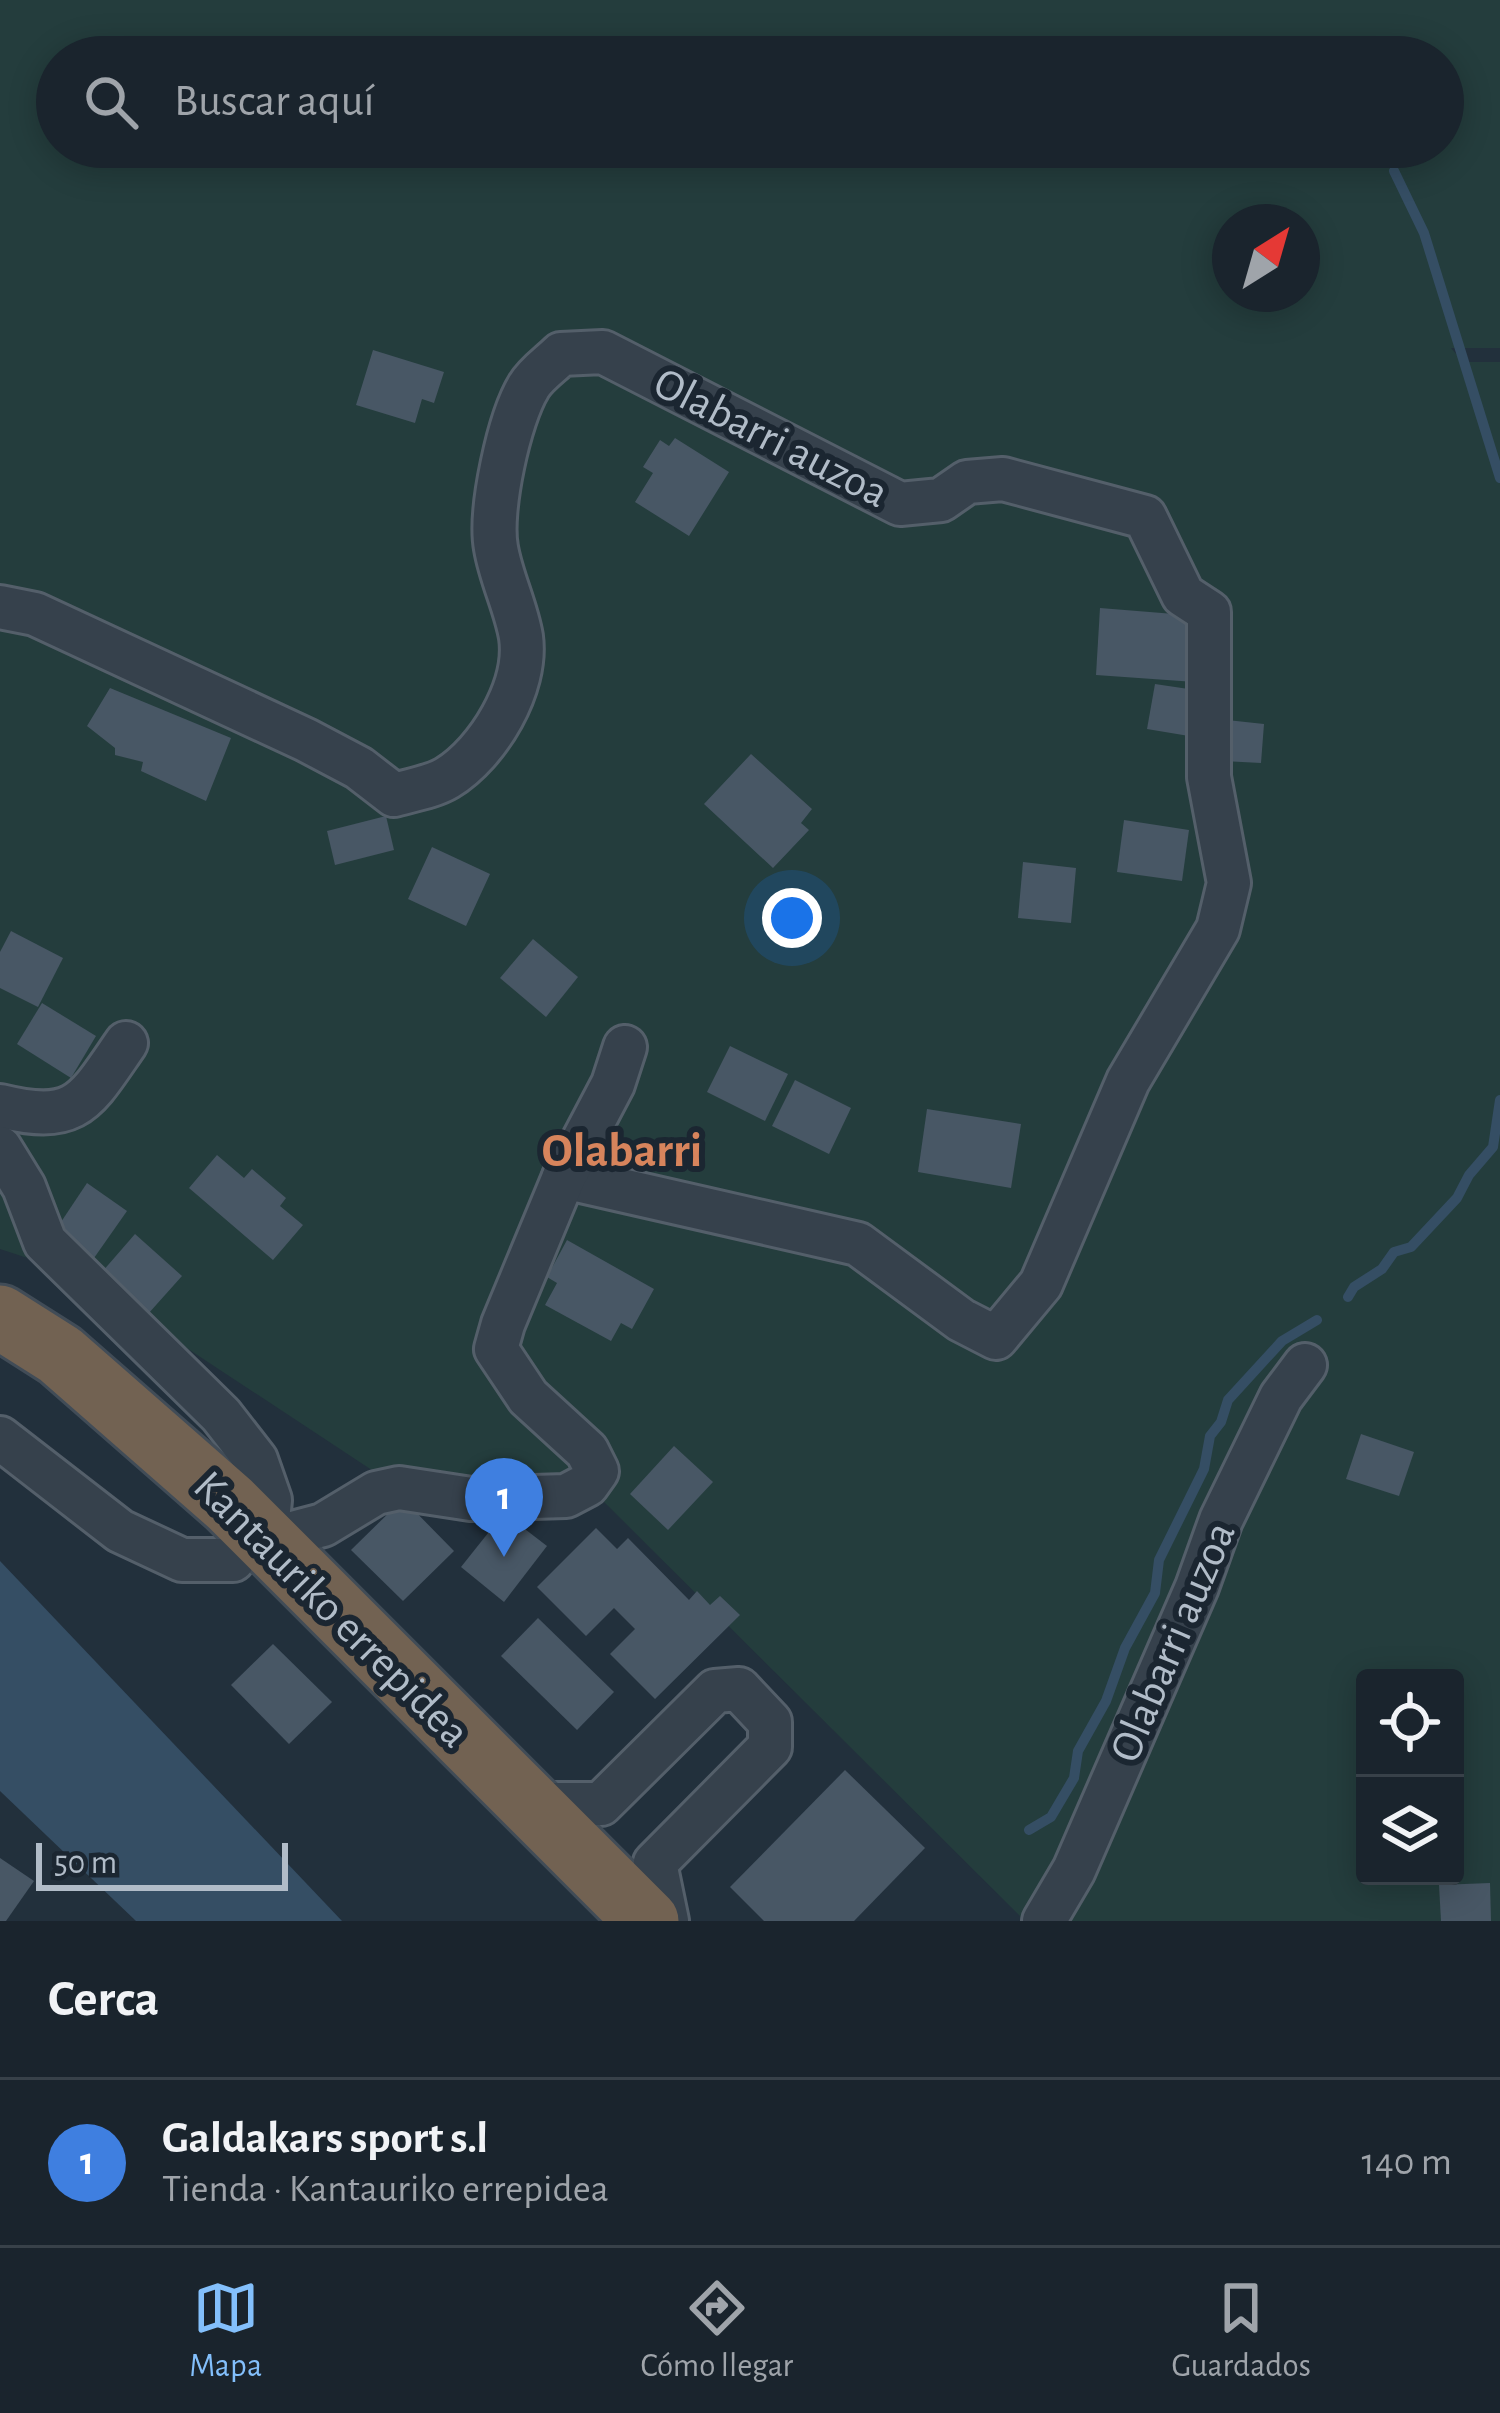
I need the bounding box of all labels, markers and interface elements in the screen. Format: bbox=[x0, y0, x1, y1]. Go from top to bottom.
search box bbox=[36, 36, 1464, 168]
icon: search bbox=[78, 69, 144, 135]
text: Buscar aquí bbox=[174, 79, 374, 124]
north arrow bbox=[1212, 204, 1320, 312]
street label: Olabarri auzoa bbox=[647, 360, 895, 516]
your location bbox=[762, 888, 822, 948]
district label: Olabarri bbox=[542, 1128, 702, 1176]
pin: 1 bbox=[465, 1458, 543, 1557]
street label: Kantauriko errepidea bbox=[185, 1463, 478, 1756]
street label: Olabarri auzoa bbox=[1103, 1515, 1244, 1769]
map controls bbox=[1356, 1669, 1464, 1885]
button: locate bbox=[1356, 1669, 1464, 1777]
button: layers bbox=[1356, 1777, 1464, 1885]
scale bar bbox=[36, 1837, 288, 1890]
text: 50 m bbox=[54, 1847, 117, 1880]
text: Cerca bbox=[48, 1974, 159, 2025]
text: Galdakars sport s.l bbox=[162, 2116, 488, 2161]
text: 1 bbox=[80, 2143, 94, 2182]
text: 140 m bbox=[1362, 2143, 1452, 2182]
text: Tienda · Kantauriko errepidea bbox=[162, 2170, 609, 2209]
tab: Mapa bbox=[189, 2275, 262, 2387]
tab: Cómo llegar bbox=[640, 2275, 793, 2387]
tab: Guardados bbox=[1172, 2275, 1311, 2387]

